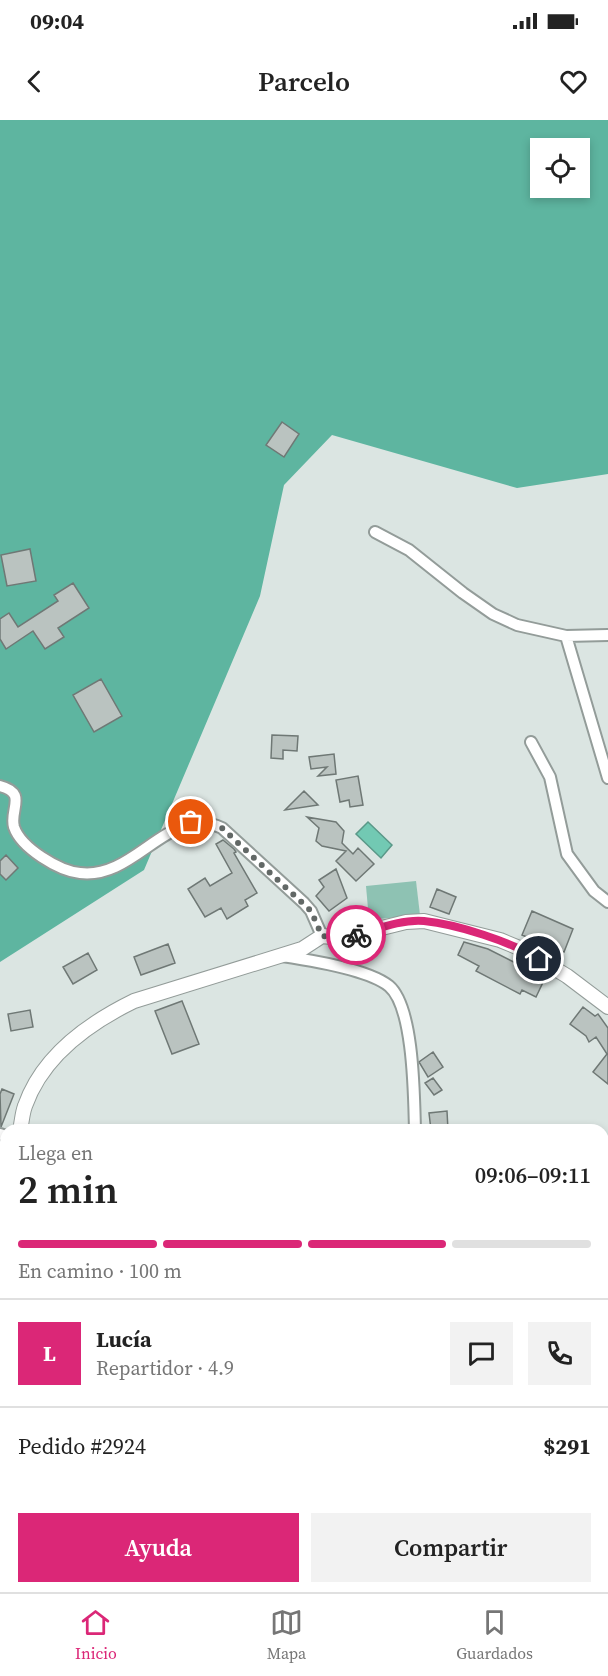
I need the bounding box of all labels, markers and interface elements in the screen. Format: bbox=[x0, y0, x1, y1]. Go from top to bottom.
text: 09:04 bbox=[30, 6, 84, 36]
text: Parcelo bbox=[258, 63, 350, 100]
icon: back bbox=[18, 65, 51, 98]
icon: heart bbox=[557, 65, 590, 98]
map controls bbox=[530, 138, 590, 198]
button: locate bbox=[530, 138, 590, 198]
pin bbox=[165, 796, 216, 847]
icon: bag bbox=[174, 805, 207, 838]
courier bbox=[326, 905, 386, 965]
icon: bike bbox=[340, 919, 373, 952]
pin bbox=[513, 933, 564, 984]
icon: home bbox=[522, 942, 555, 975]
text: Llega en bbox=[18, 1139, 93, 1167]
text: 09:06–09:11 bbox=[475, 1160, 591, 1190]
text: 2 min bbox=[18, 1163, 118, 1216]
text: En camino · 100 m bbox=[18, 1257, 182, 1285]
button: chat bbox=[450, 1322, 513, 1385]
button: phone bbox=[528, 1322, 591, 1385]
text: Lucía bbox=[96, 1324, 152, 1354]
text: L bbox=[43, 1338, 56, 1368]
text: Repartidor · 4.9 bbox=[96, 1354, 234, 1382]
text: Pedido #2924 bbox=[18, 1431, 146, 1461]
text: $291 bbox=[543, 1431, 591, 1461]
button: Ayuda bbox=[18, 1513, 299, 1582]
button: Compartir bbox=[311, 1513, 591, 1582]
tab: Inicio bbox=[75, 1606, 117, 1664]
tab: Mapa bbox=[267, 1606, 306, 1664]
tab: Guardados bbox=[456, 1606, 533, 1664]

